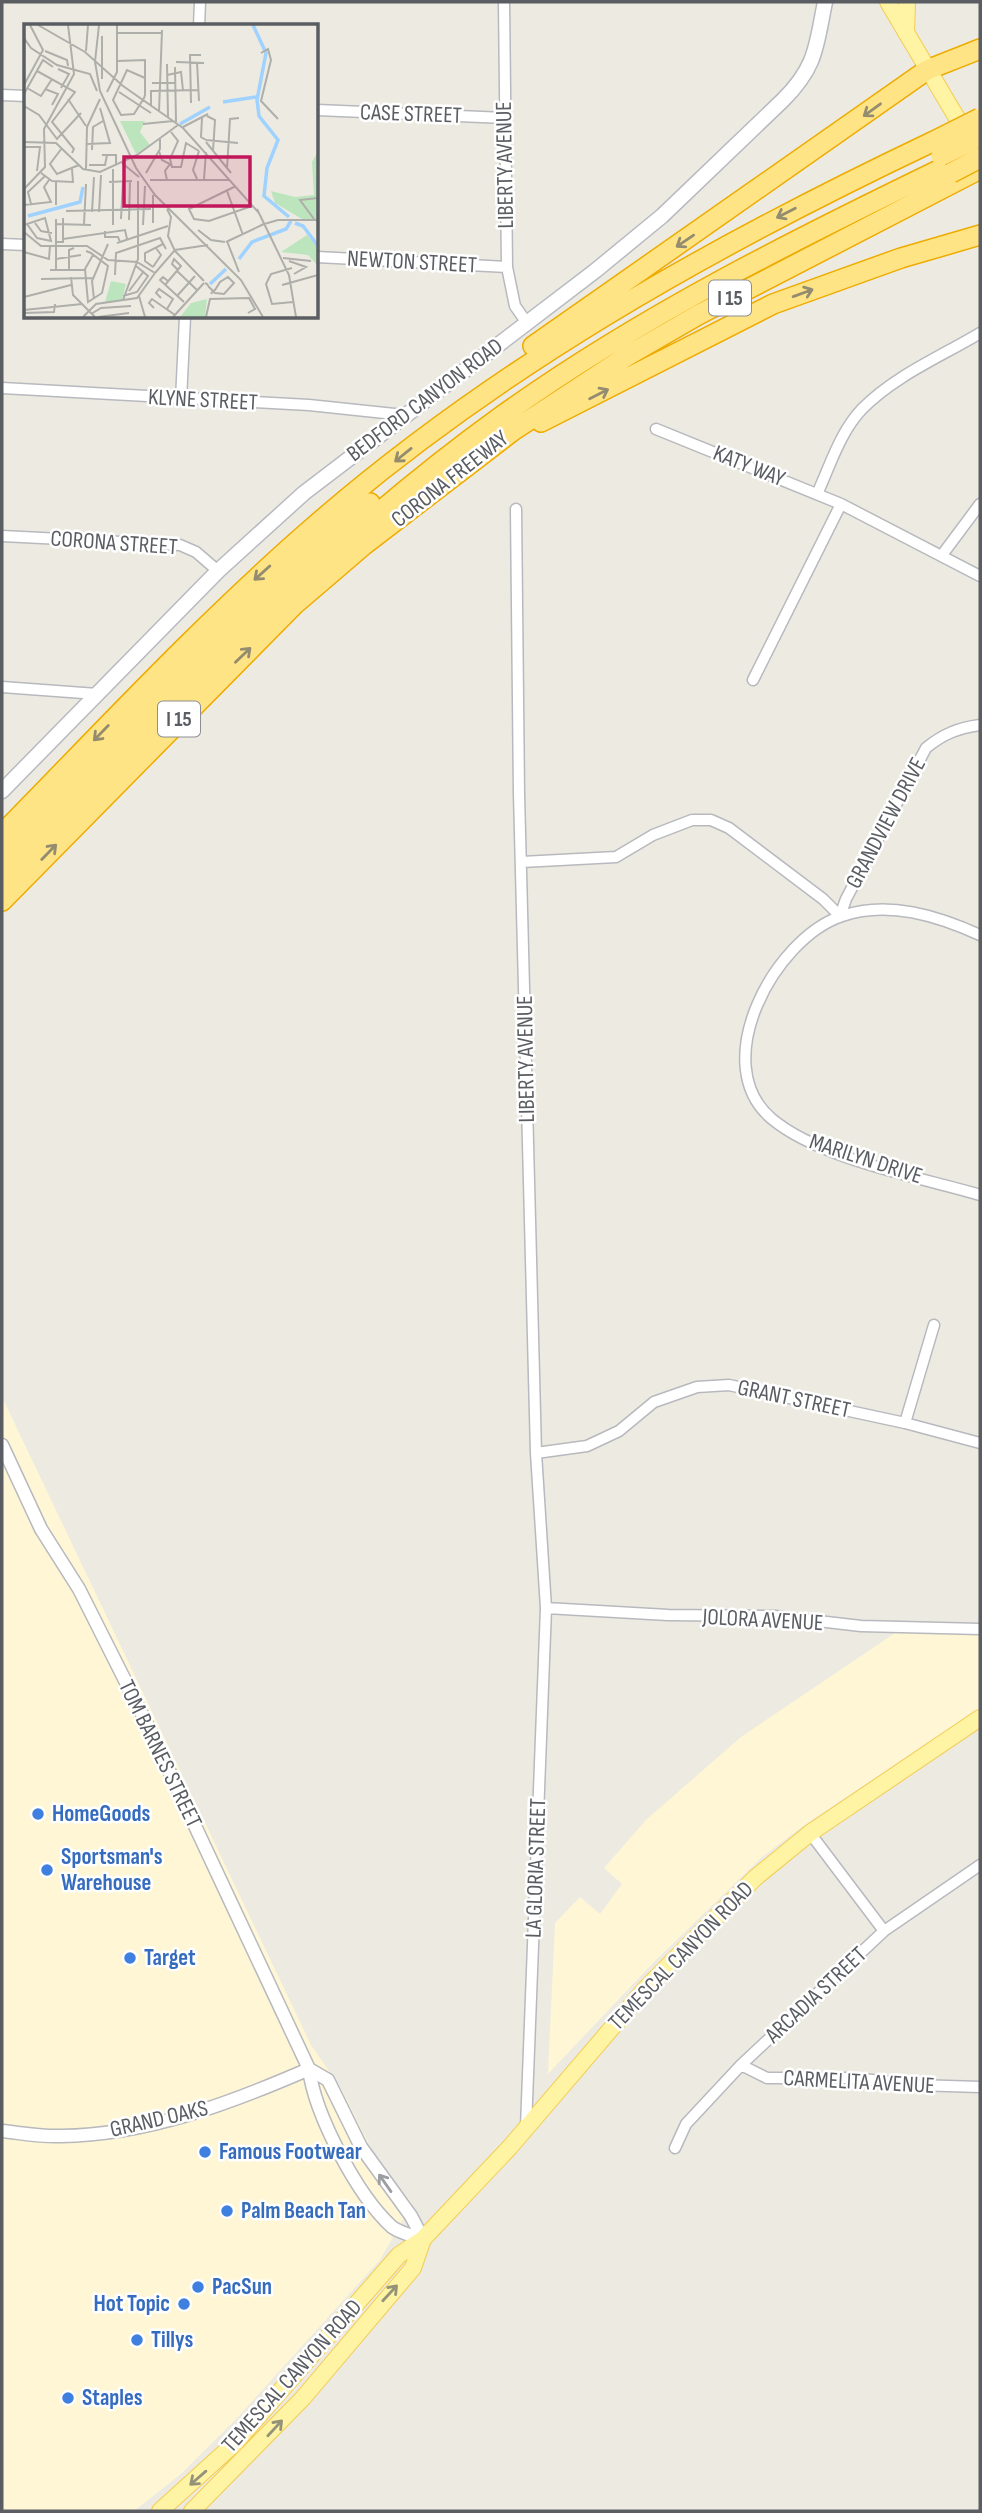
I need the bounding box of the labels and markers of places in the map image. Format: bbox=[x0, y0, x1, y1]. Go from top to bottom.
place label: HomeGoods bbox=[52, 1800, 151, 1828]
marker: HomeGoods bbox=[30, 1806, 46, 1822]
place label: Sportsman's Warehouse bbox=[61, 1843, 163, 1897]
marker: Sportsman's Warehouse bbox=[39, 1862, 55, 1878]
place label: Target bbox=[144, 1944, 196, 1972]
marker: Target bbox=[122, 1950, 138, 1966]
place label: Famous Footwear bbox=[219, 2138, 362, 2166]
marker: Famous Footwear bbox=[197, 2144, 213, 2160]
place label: Palm Beach Tan bbox=[241, 2197, 366, 2225]
marker: Palm Beach Tan bbox=[219, 2203, 235, 2219]
place label: PacSun bbox=[212, 2273, 272, 2301]
marker: PacSun bbox=[190, 2279, 206, 2295]
place label: Hot Topic bbox=[94, 2290, 170, 2318]
marker: Hot Topic bbox=[176, 2296, 192, 2312]
place label: Tillys bbox=[151, 2326, 194, 2354]
marker: Tillys bbox=[129, 2332, 145, 2348]
place label: Staples bbox=[82, 2384, 143, 2412]
marker: Staples bbox=[60, 2390, 76, 2406]

